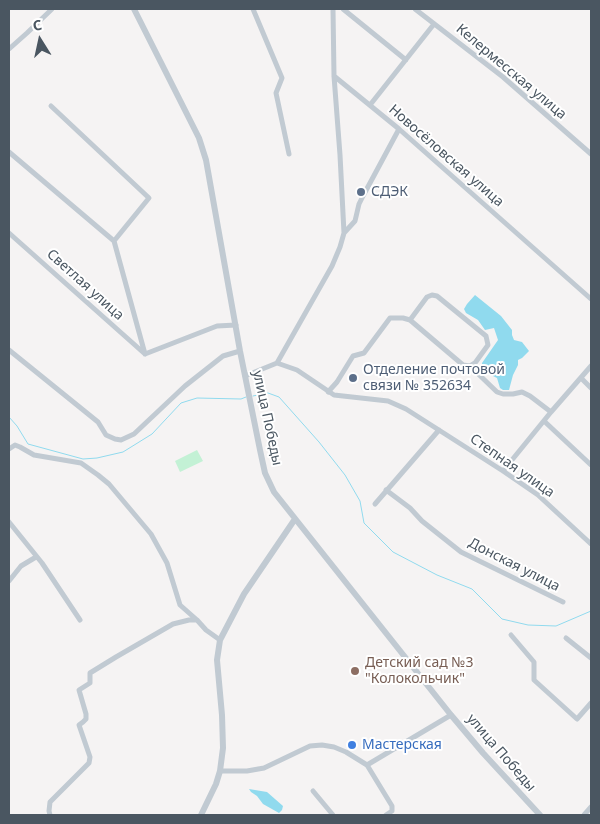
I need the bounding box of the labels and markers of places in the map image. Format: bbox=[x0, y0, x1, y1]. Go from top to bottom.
place label: СДЭК bbox=[371, 184, 408, 200]
marker: СДЭК bbox=[355, 186, 367, 198]
place label: Отделение почтовой связи № 352634 bbox=[363, 362, 505, 394]
marker: Отделение почтовой связи № 352634 bbox=[347, 372, 359, 384]
place label: Детский сад №3 "Колокольчик" bbox=[365, 655, 474, 688]
marker: Детский сад №3 "Колокольчик" bbox=[349, 665, 361, 677]
place label: Мастерская bbox=[362, 737, 442, 753]
marker: Мастерская bbox=[346, 739, 358, 751]

